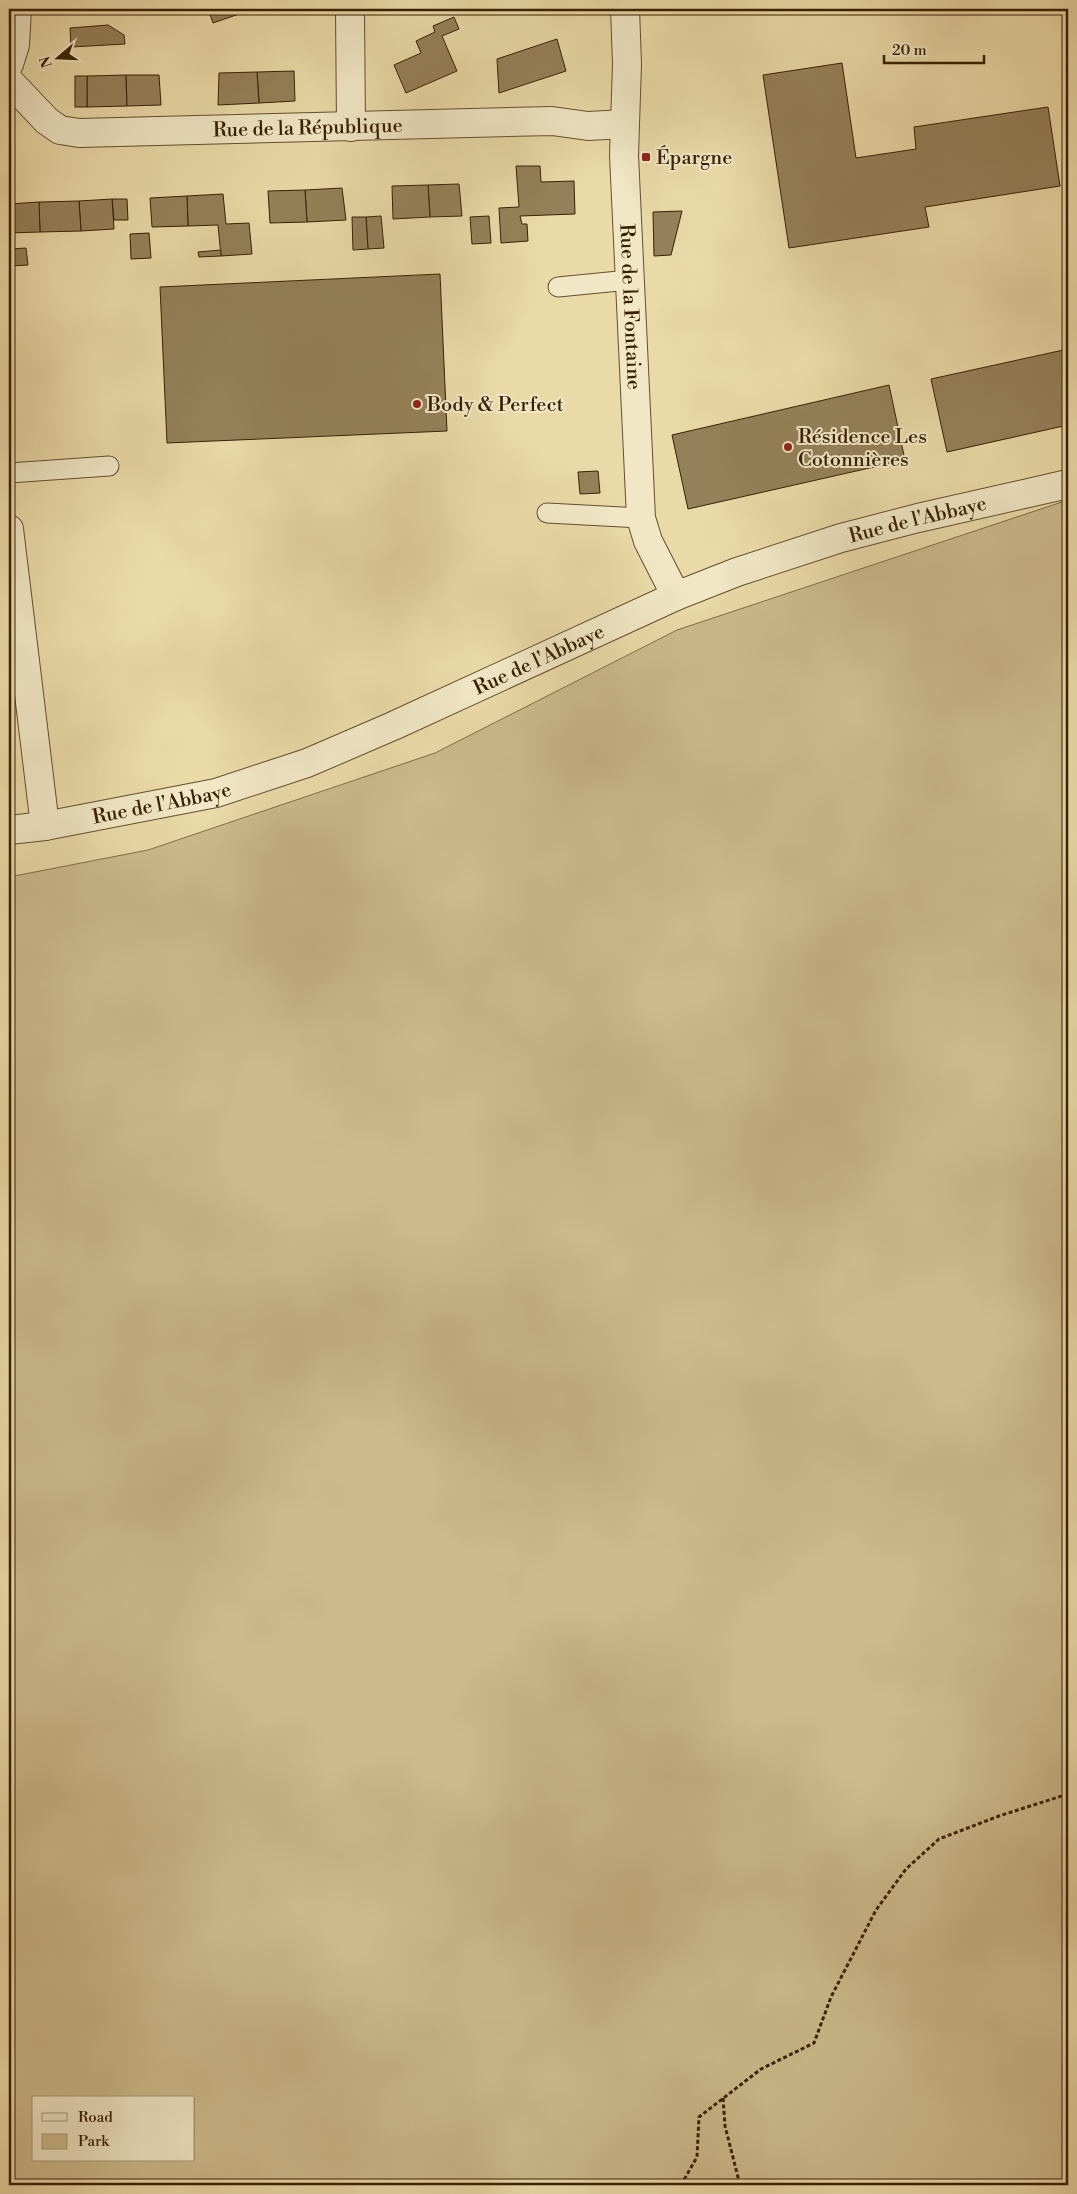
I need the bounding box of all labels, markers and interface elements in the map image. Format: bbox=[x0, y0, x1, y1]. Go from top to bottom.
north arrow bbox=[32, 32, 82, 82]
scale bar bbox=[884, 32, 984, 64]
text: 20 m bbox=[892, 41, 927, 60]
text: N bbox=[36, 54, 57, 70]
street label: Rue de la République bbox=[213, 114, 403, 144]
place label: Épargne bbox=[656, 145, 732, 171]
marker: Épargne bbox=[640, 151, 652, 163]
street label: Rue de la Fontaine bbox=[613, 223, 646, 390]
place label: Body & Perfect bbox=[426, 393, 564, 418]
marker: Body & Perfect bbox=[411, 398, 423, 410]
place label: Résidence Les Cotonnières bbox=[798, 425, 927, 473]
marker: Résidence Les Cotonnières bbox=[782, 441, 794, 453]
street label: Rue de l'Abbaye bbox=[846, 492, 989, 549]
street label: Rue de l'Abbaye bbox=[470, 620, 609, 701]
street label: Rue de l'Abbaye bbox=[90, 778, 235, 831]
legend bbox=[32, 2096, 195, 2162]
text: Road bbox=[78, 2108, 113, 2127]
text: Park bbox=[78, 2132, 110, 2151]

